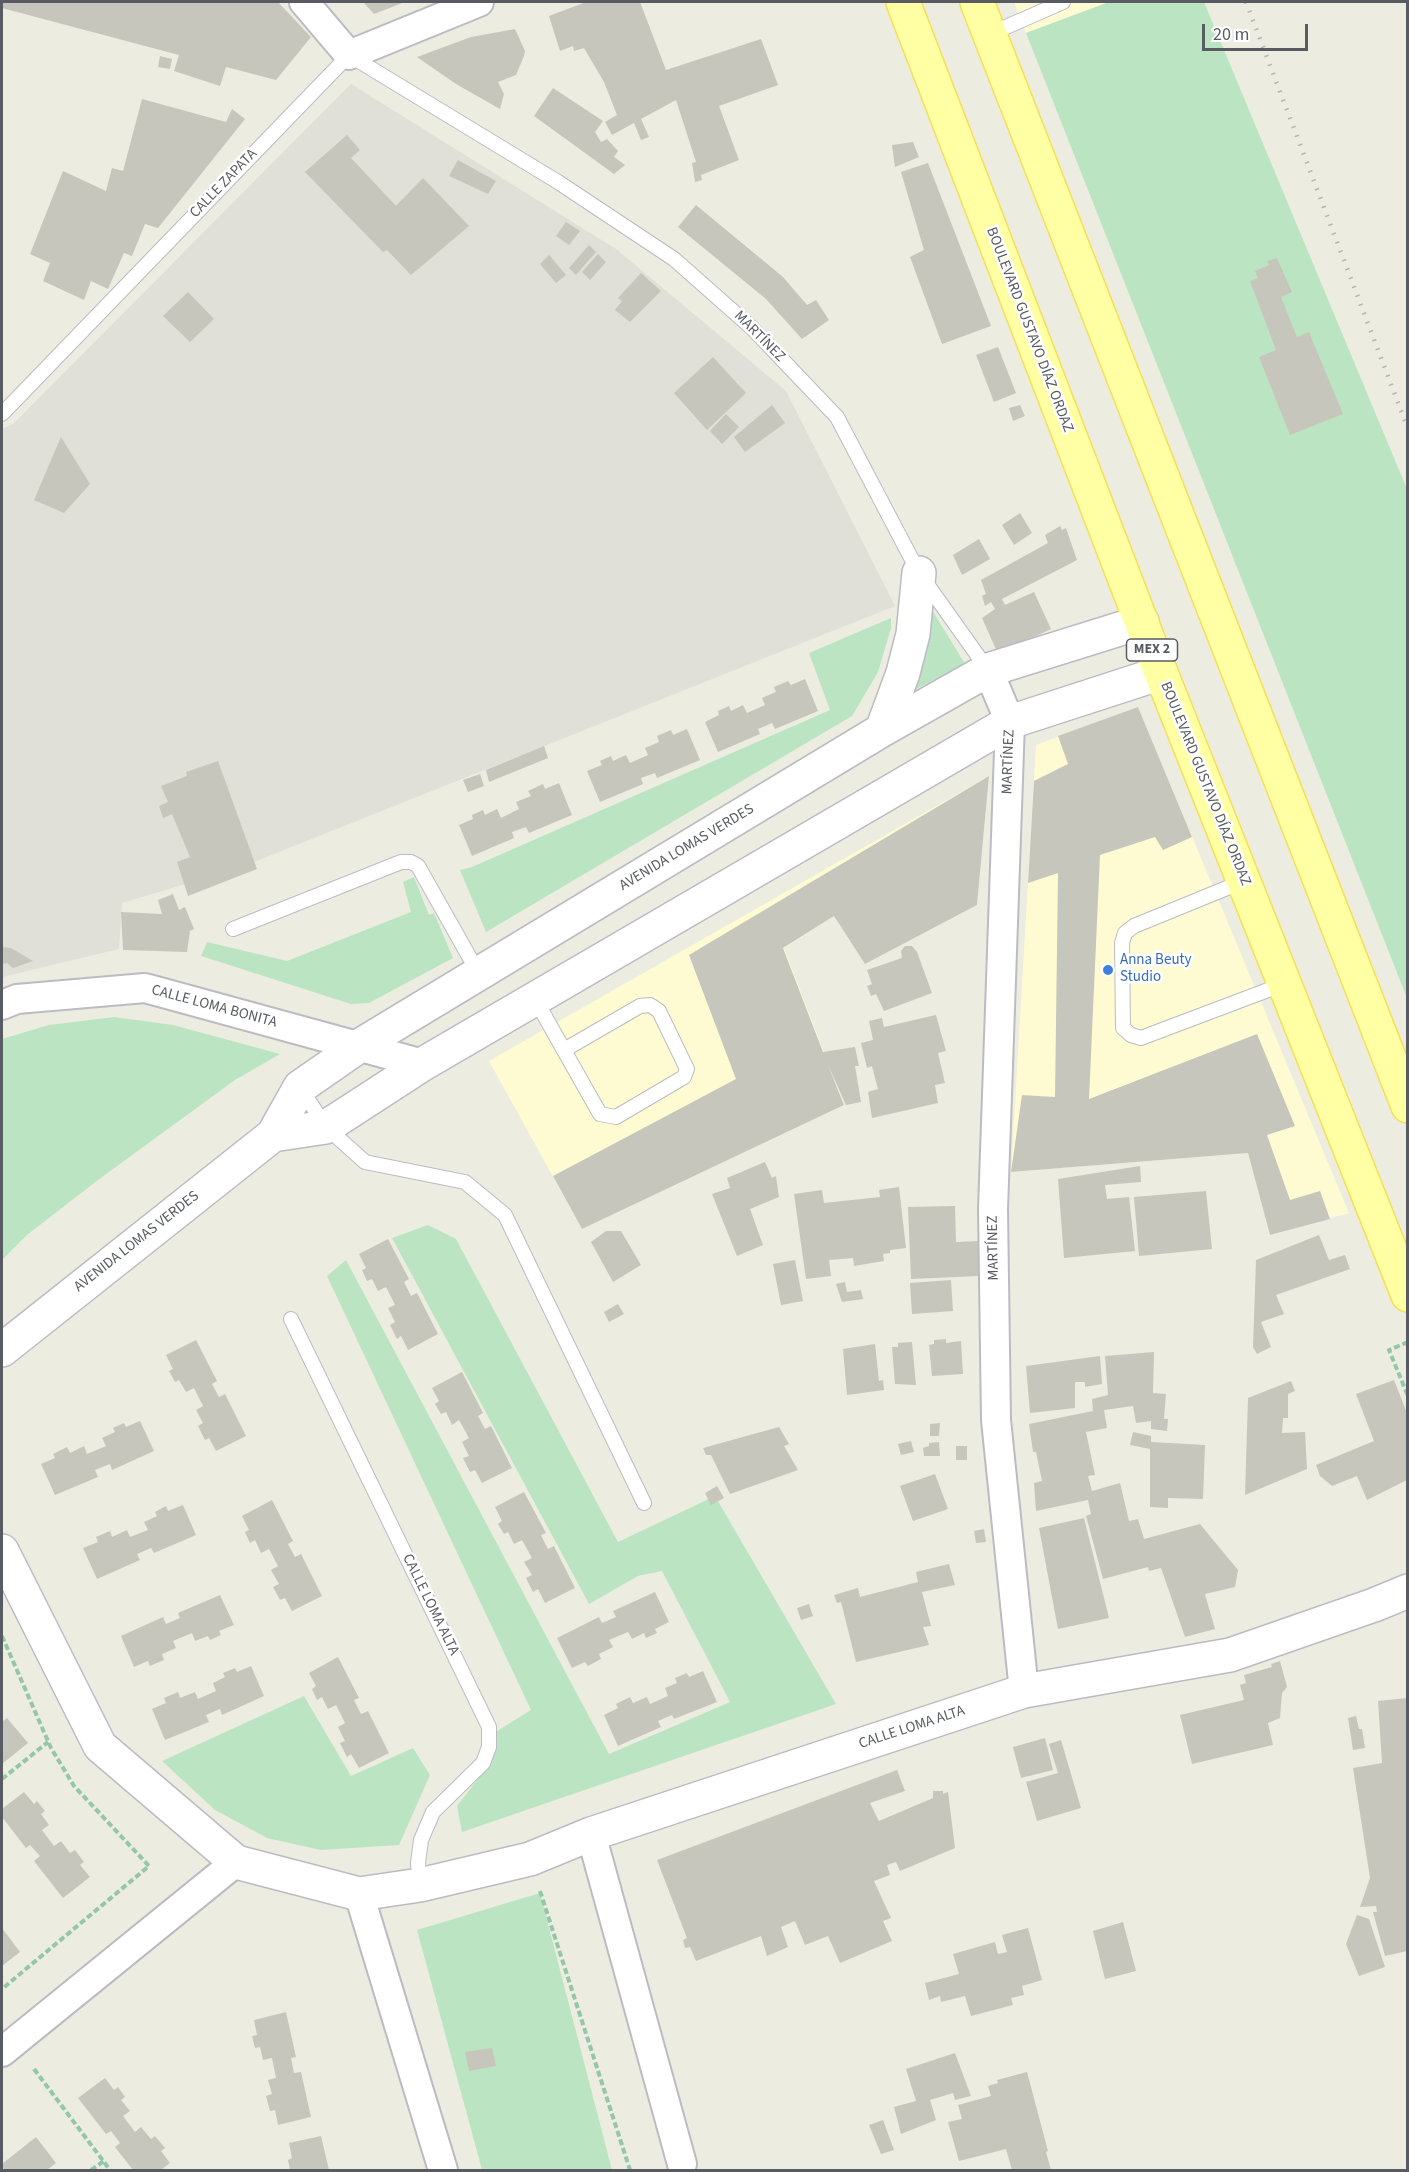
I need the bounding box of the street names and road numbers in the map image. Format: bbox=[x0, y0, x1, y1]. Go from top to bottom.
street label: CALLE ZAPATA bbox=[187, 146, 261, 222]
street label: BOULEVARD GUSTAVO DÍAZ ORDAZ bbox=[981, 225, 1077, 435]
street label: MARTÍNEZ bbox=[730, 308, 788, 366]
road number: MEX 2 bbox=[1126, 639, 1178, 661]
street label: BOULEVARD GUSTAVO DÍAZ ORDAZ bbox=[1156, 679, 1254, 889]
street label: MARTÍNEZ bbox=[999, 729, 1019, 795]
street label: AVENIDA LOMAS VERDES bbox=[617, 801, 757, 895]
street label: CALLE LOMA BONITA bbox=[149, 982, 279, 1032]
street label: AVENIDA LOMAS VERDES bbox=[71, 1188, 203, 1296]
street label: MARTÍNEZ bbox=[984, 1215, 1004, 1281]
street label: CALLE LOMA ALTA bbox=[398, 1551, 462, 1659]
street label: CALLE LOMA ALTA bbox=[857, 1702, 967, 1754]

